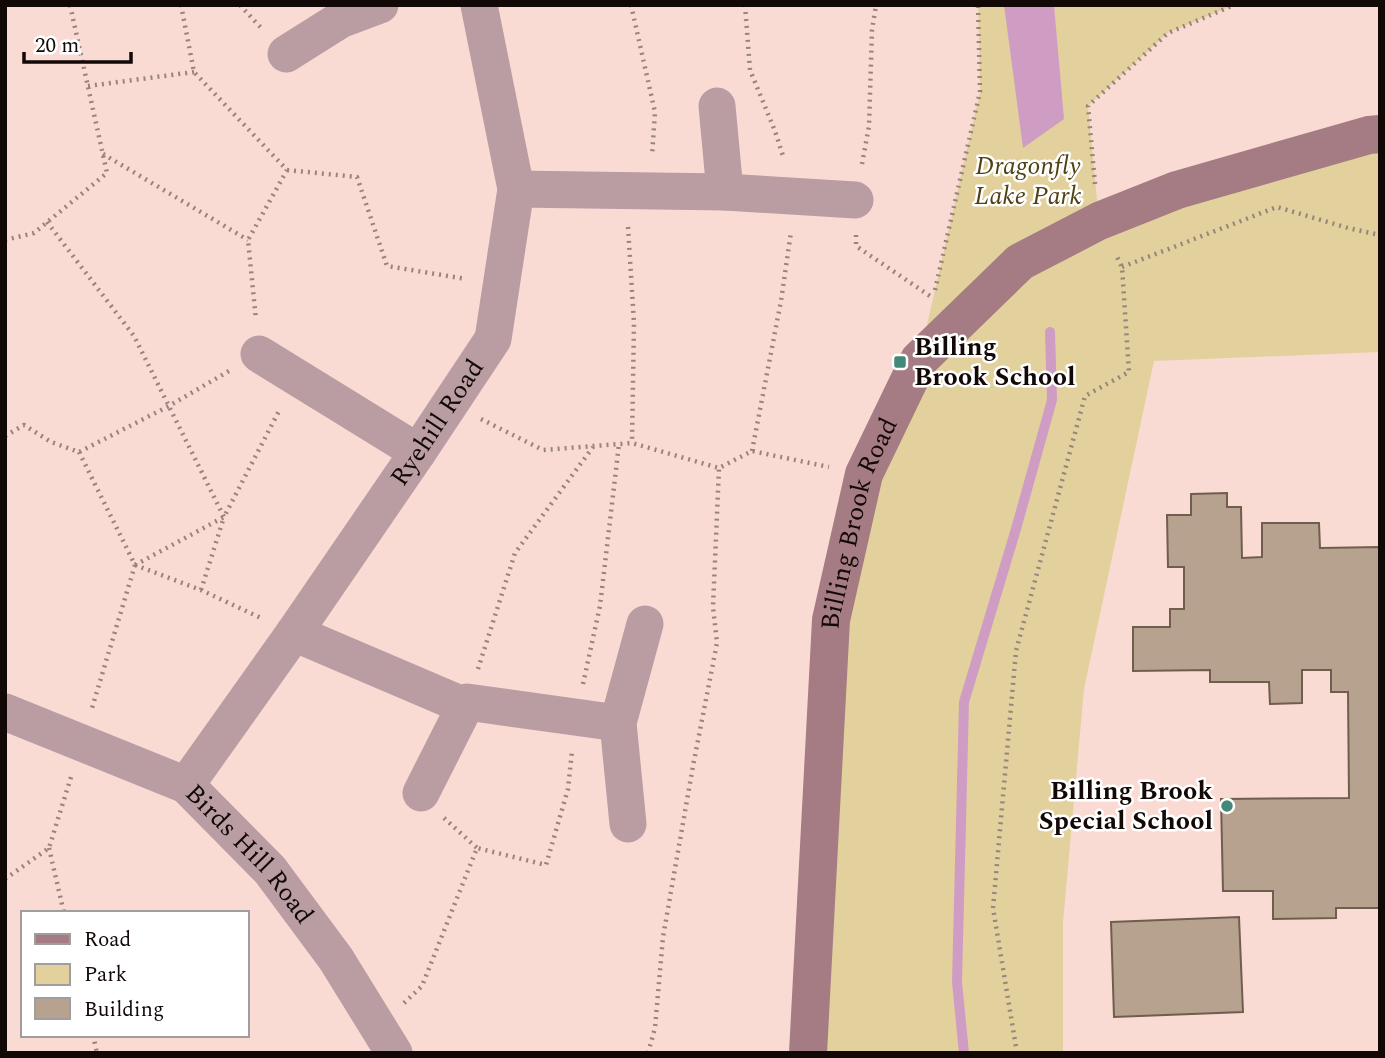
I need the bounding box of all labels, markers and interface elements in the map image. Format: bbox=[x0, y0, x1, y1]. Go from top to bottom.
scale bar bbox=[24, 21, 131, 65]
text: 20 m bbox=[35, 30, 79, 62]
park label: Dragonfly Lake Park bbox=[974, 146, 1082, 216]
place label: Billing Brook School bbox=[914, 327, 1075, 397]
street label: Ryehill Road bbox=[380, 351, 494, 494]
marker: Billing Brook School bbox=[892, 354, 908, 370]
street label: Billing Brook Road bbox=[811, 411, 908, 631]
place label: Billing Brook Special School bbox=[1039, 771, 1213, 841]
street label: Birds Hill Road bbox=[175, 775, 324, 933]
marker: Billing Brook Special School bbox=[1219, 798, 1235, 814]
legend bbox=[21, 911, 248, 1037]
text: Road bbox=[84, 924, 131, 956]
text: Park bbox=[84, 959, 128, 991]
text: Building bbox=[84, 994, 164, 1026]

